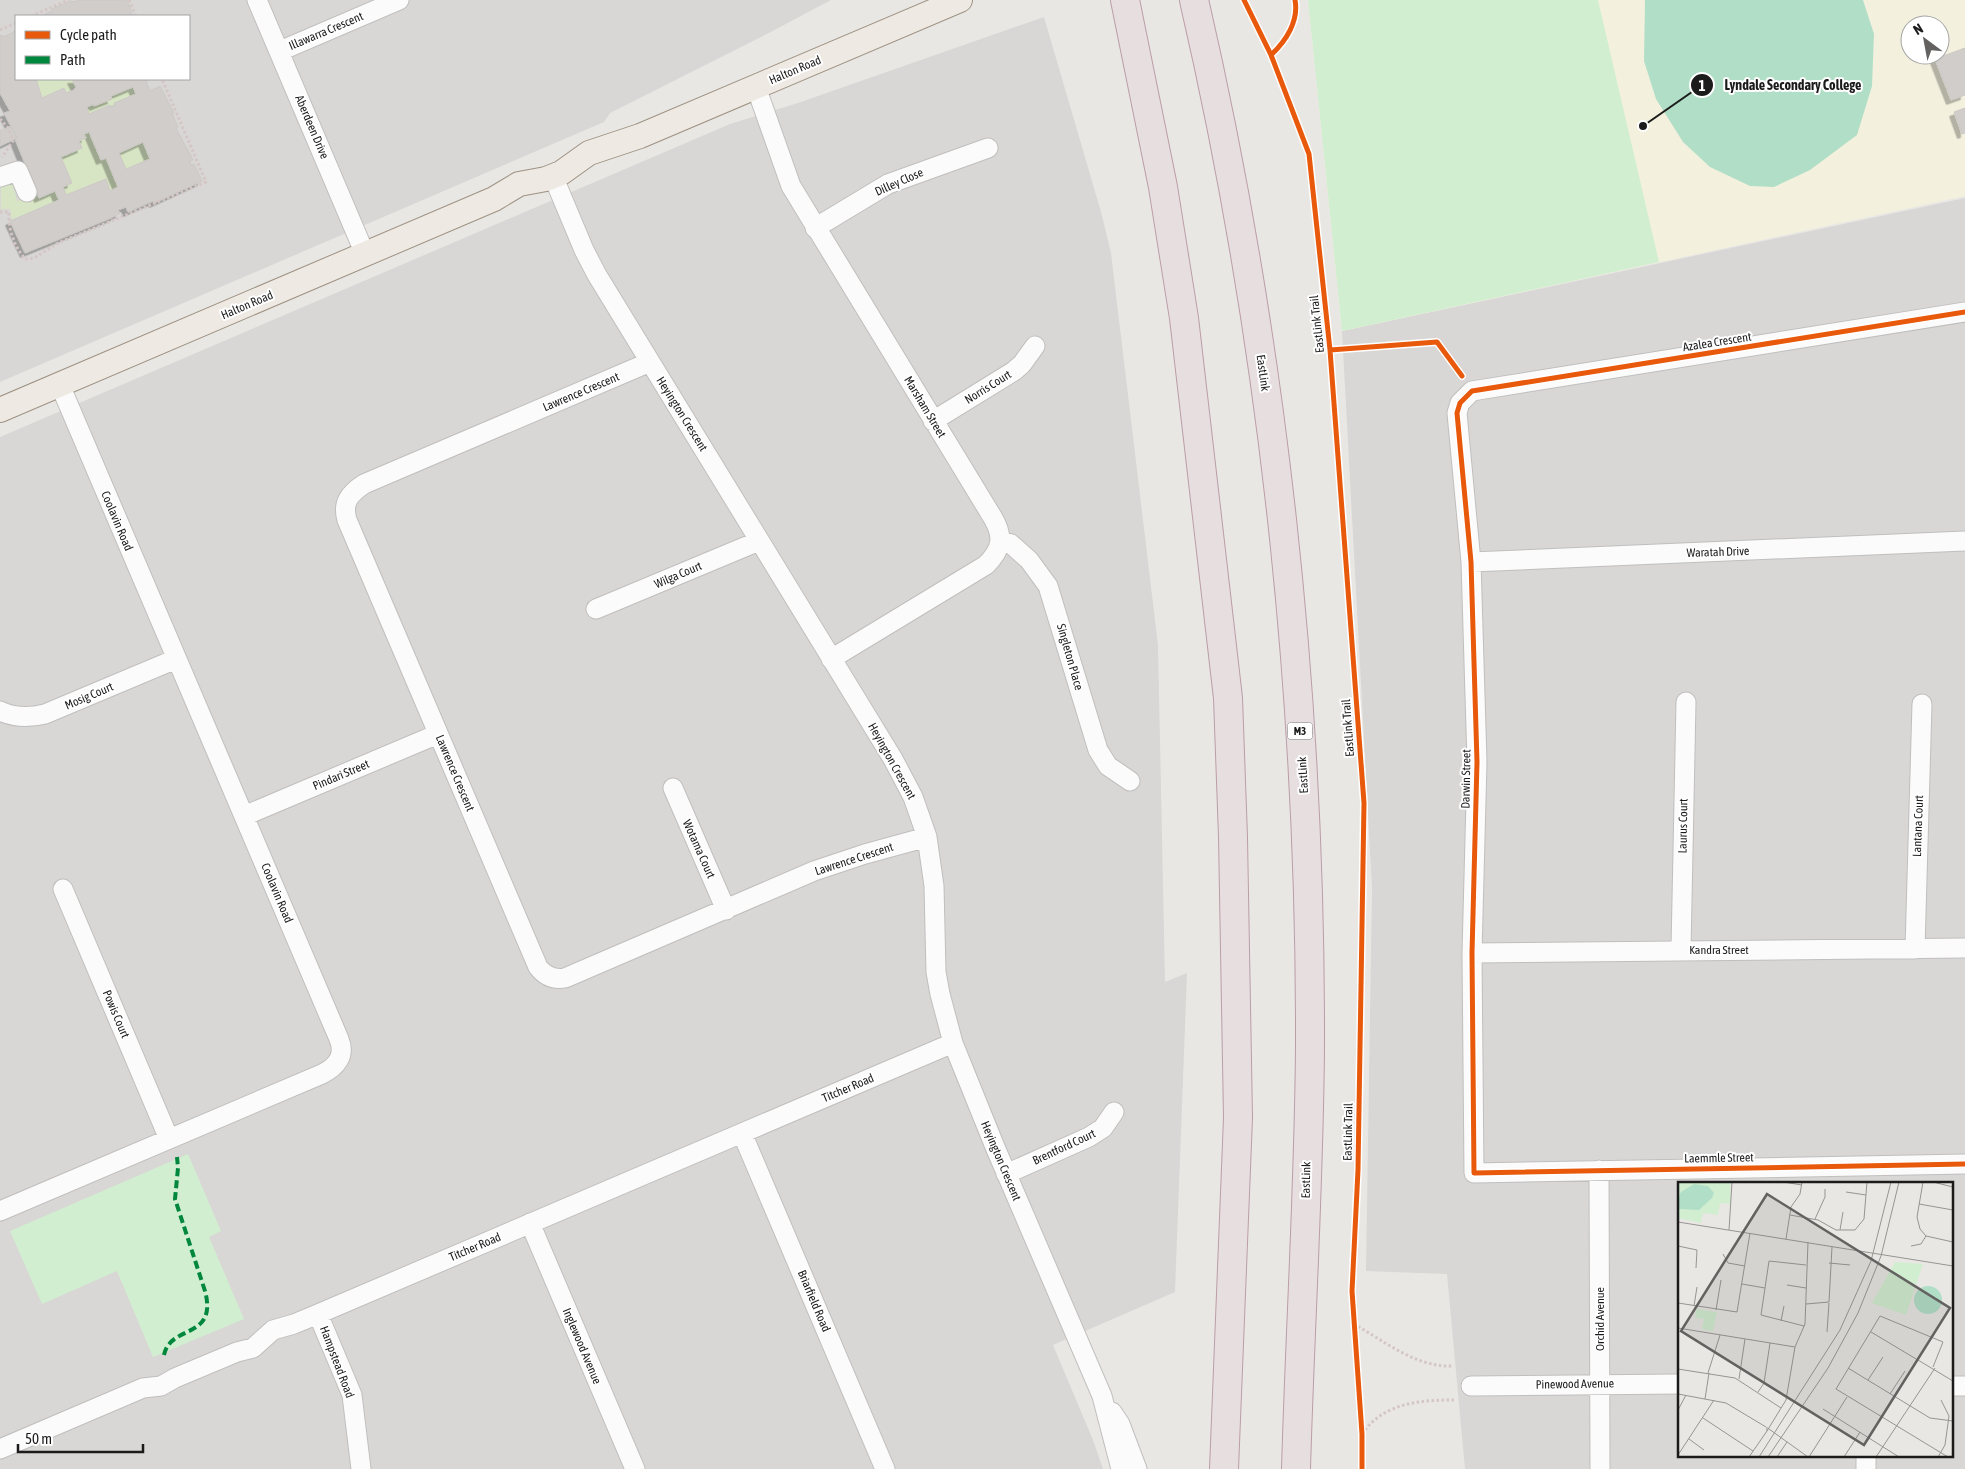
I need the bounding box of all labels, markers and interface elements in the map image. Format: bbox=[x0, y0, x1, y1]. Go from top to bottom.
street label: Illawarra Crescent bbox=[287, 9, 366, 53]
legend bbox=[15, 15, 190, 80]
north arrow bbox=[1900, 15, 1950, 65]
text: N bbox=[1910, 20, 1926, 38]
text: Cycle path bbox=[60, 26, 117, 43]
text: Path bbox=[60, 51, 86, 68]
street label: Halton Road bbox=[767, 53, 823, 87]
callout: Lyndale Secondary College bbox=[1689, 71, 1871, 100]
text: 1 bbox=[1698, 77, 1706, 94]
text: Lyndale Secondary College bbox=[1725, 77, 1861, 93]
street label: Aberdeen Drive bbox=[292, 93, 332, 161]
street label: Dilley Close bbox=[873, 165, 925, 199]
street label: Halton Road bbox=[219, 288, 275, 322]
street label: EastLink Trail bbox=[1307, 294, 1327, 354]
street label: Azalea Crescent bbox=[1682, 330, 1753, 354]
street label: EastLink bbox=[1254, 354, 1273, 393]
street label: Norris Court bbox=[962, 367, 1014, 407]
street label: Lawrence Crescent bbox=[541, 369, 622, 414]
street label: Heyington Crescent bbox=[653, 374, 711, 454]
street label: Marsham Street bbox=[901, 374, 949, 441]
street label: Coolavin Road bbox=[98, 489, 136, 553]
street label: Waratah Drive bbox=[1686, 544, 1750, 560]
street label: Wilga Court bbox=[652, 559, 704, 591]
street label: Singleton Place bbox=[1054, 622, 1086, 692]
street label: Mosig Court bbox=[63, 679, 116, 712]
street label: EastLink Trail bbox=[1339, 698, 1357, 757]
street label: Heyington Crescent bbox=[865, 720, 919, 802]
road number: M3 bbox=[1288, 722, 1312, 739]
street label: Lawrence Crescent bbox=[433, 733, 478, 814]
street label: Darwin Street bbox=[1458, 749, 1474, 809]
street label: EastLink bbox=[1295, 755, 1311, 794]
street label: Pindari Street bbox=[311, 757, 372, 793]
street label: Lantana Court bbox=[1910, 794, 1926, 857]
street label: Laurus Court bbox=[1676, 798, 1690, 854]
street label: Wotama Court bbox=[680, 818, 718, 881]
street label: Lawrence Crescent bbox=[813, 840, 895, 878]
street label: Coolavin Road bbox=[258, 861, 296, 925]
street label: Kandra Street bbox=[1689, 943, 1749, 957]
street label: Powis Court bbox=[100, 988, 133, 1041]
street label: Titcher Road bbox=[820, 1071, 876, 1105]
street label: EastLink Trail bbox=[1340, 1102, 1356, 1161]
street label: Heyington Crescent bbox=[978, 1119, 1024, 1203]
street label: Brentford Court bbox=[1030, 1126, 1098, 1168]
street label: Laemmle Street bbox=[1684, 1150, 1754, 1166]
street label: EastLink bbox=[1299, 1161, 1313, 1199]
inset map bbox=[1678, 1182, 1952, 1456]
street label: Titcher Road bbox=[447, 1230, 503, 1264]
street label: Briarfield Road bbox=[795, 1268, 833, 1334]
street label: Orchid Avenue bbox=[1593, 1287, 1607, 1351]
street label: Inglewood Avenue bbox=[560, 1306, 604, 1386]
street label: Hampstead Road bbox=[317, 1324, 357, 1400]
street label: Pinewood Avenue bbox=[1536, 1376, 1614, 1392]
scale bar bbox=[18, 1422, 142, 1454]
text: 50 m bbox=[25, 1430, 52, 1447]

